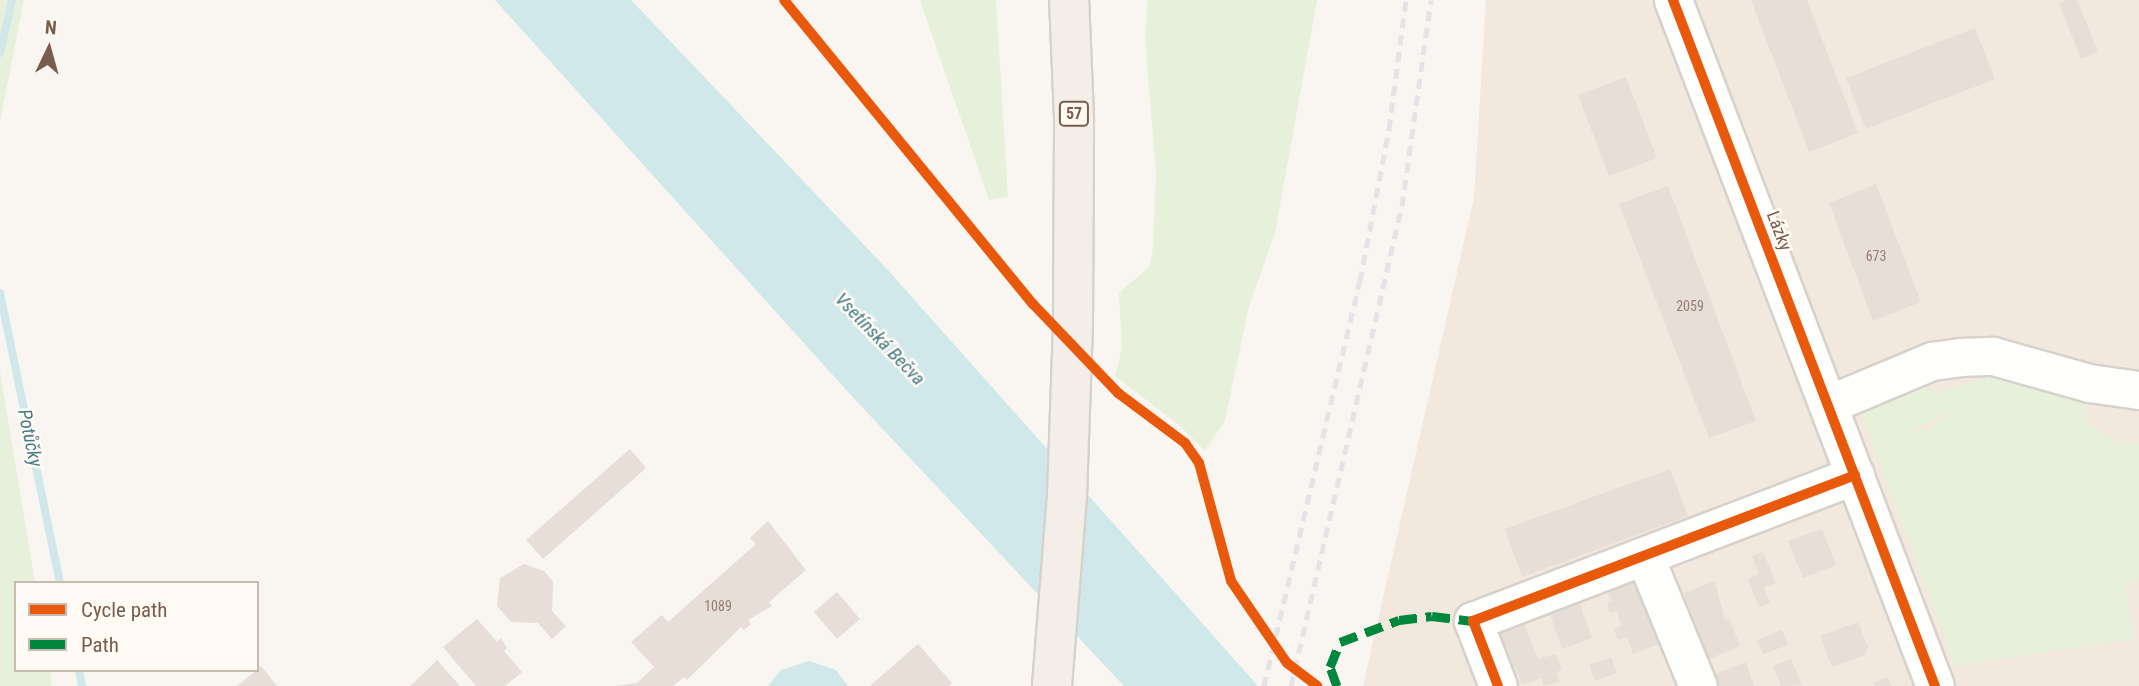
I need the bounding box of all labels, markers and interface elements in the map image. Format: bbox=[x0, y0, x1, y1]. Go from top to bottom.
north arrow bbox=[14, 14, 84, 84]
text: N bbox=[44, 16, 58, 40]
road number: 57 bbox=[1058, 102, 1090, 126]
street label: Lázky bbox=[1762, 208, 1796, 254]
house number: 673 bbox=[1866, 248, 1886, 264]
water label: Vsetínská Bečva bbox=[830, 288, 930, 390]
house number: 2059 bbox=[1676, 298, 1704, 314]
water label: Potůčky bbox=[13, 407, 47, 469]
legend bbox=[14, 581, 259, 672]
text: Cycle path bbox=[81, 598, 167, 622]
house number: 1089 bbox=[704, 598, 732, 614]
text: Path bbox=[81, 633, 119, 657]

